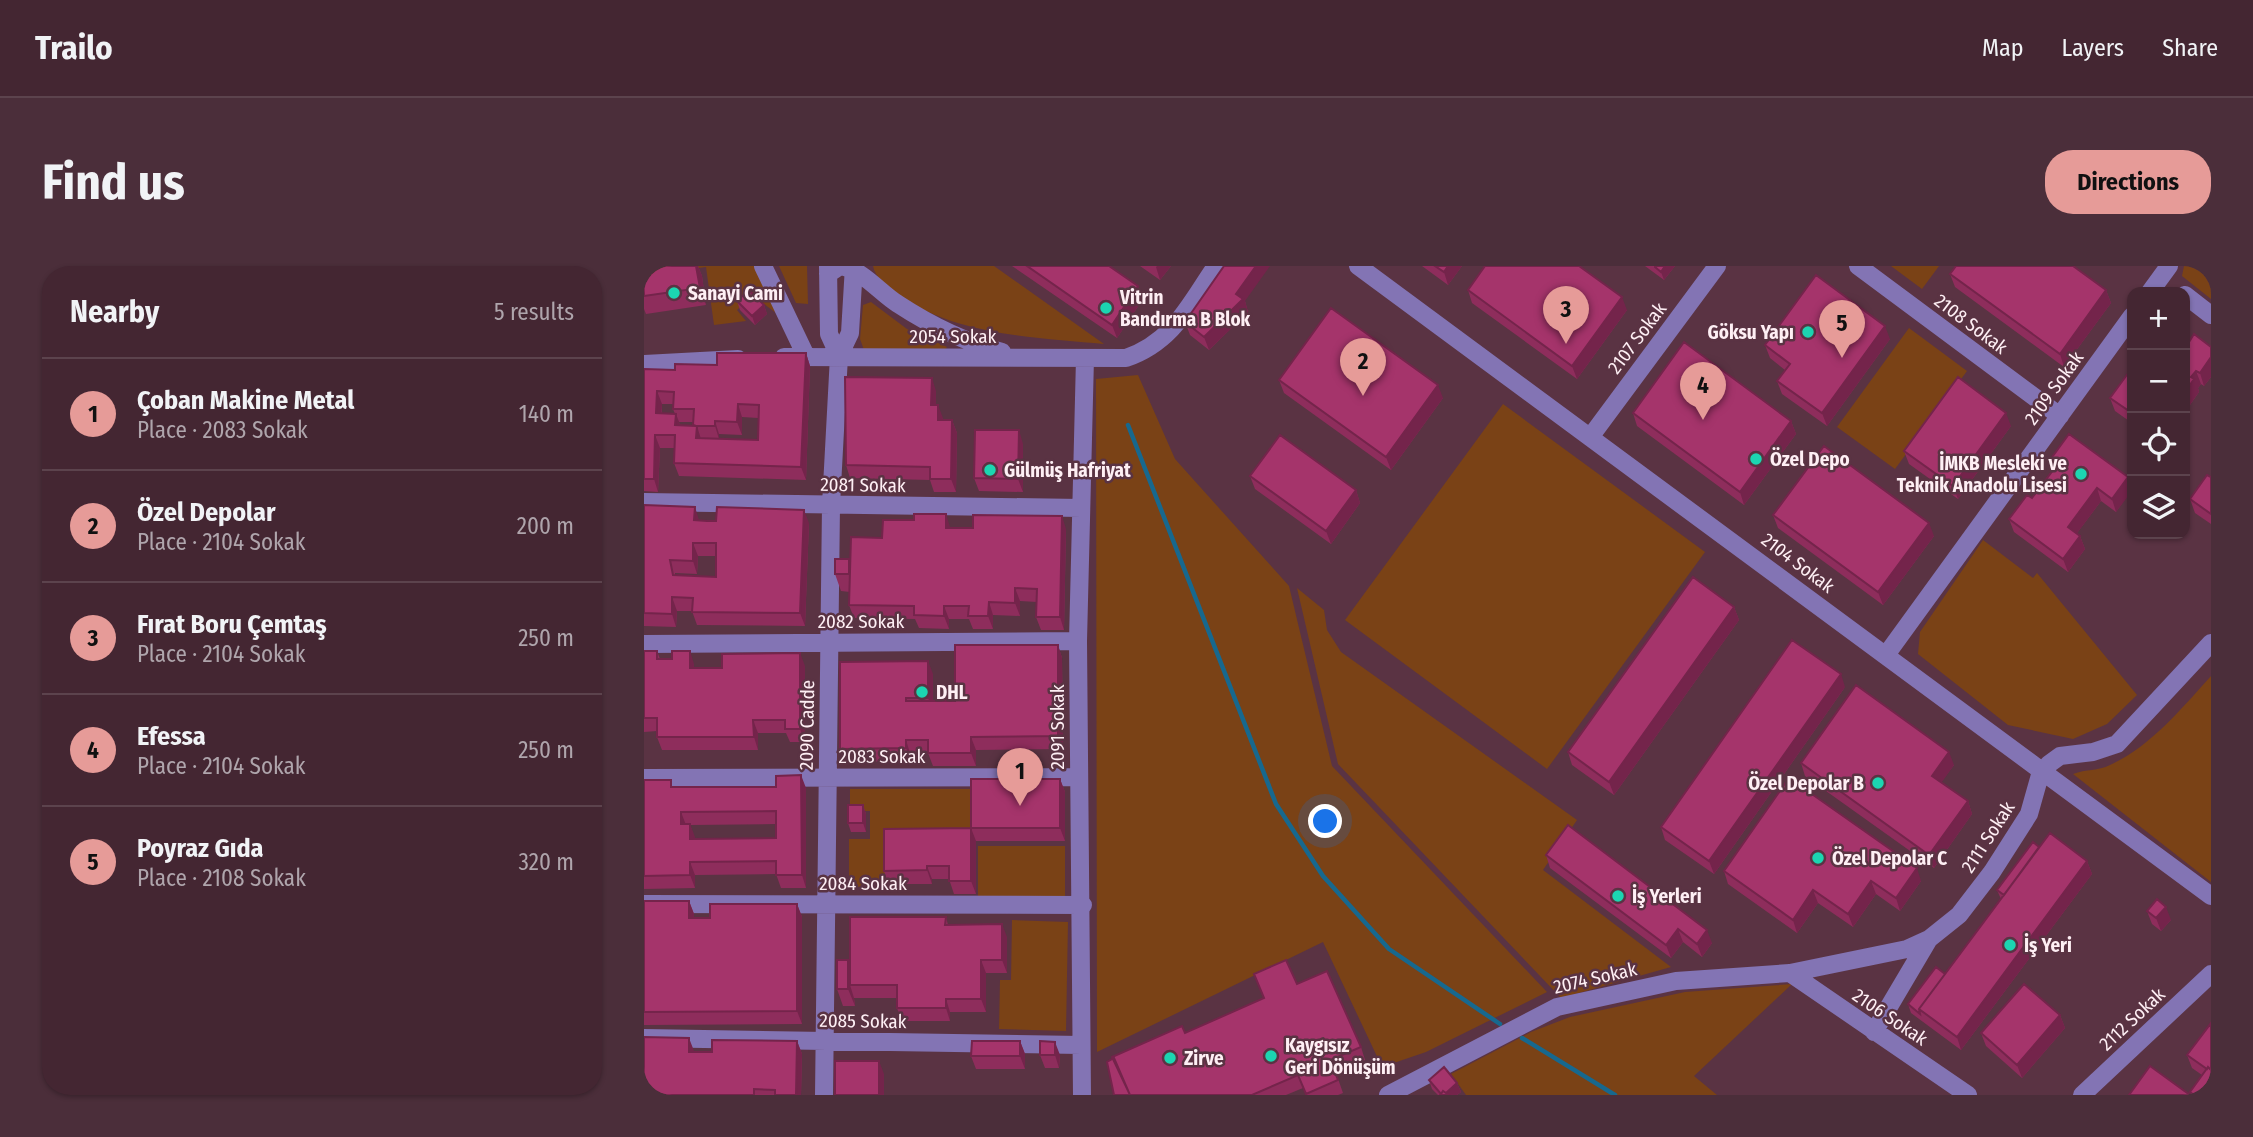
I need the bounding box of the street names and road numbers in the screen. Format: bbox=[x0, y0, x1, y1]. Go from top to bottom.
street label: 2108 Sokak bbox=[1930, 289, 2012, 359]
street label: 2107 Sokak bbox=[1603, 298, 1671, 378]
street label: 2054 Sokak bbox=[910, 325, 997, 348]
street label: 2109 Sokak bbox=[2020, 347, 2088, 429]
street label: 2081 Sokak bbox=[820, 473, 906, 497]
street label: 2104 Sokak bbox=[1757, 528, 1839, 598]
street label: 2082 Sokak bbox=[818, 610, 904, 633]
street label: 2090 Cadde bbox=[795, 680, 819, 770]
street label: 2091 Sokak bbox=[1046, 684, 1069, 770]
street label: 2083 Sokak bbox=[839, 745, 926, 768]
street label: 2111 Sokak bbox=[1956, 797, 2020, 877]
street label: 2084 Sokak bbox=[819, 872, 907, 895]
street label: 2074 Sokak bbox=[1551, 957, 1639, 999]
street label: 2112 Sokak bbox=[2094, 983, 2170, 1055]
street label: 2106 Sokak bbox=[1848, 984, 1932, 1050]
street label: 2085 Sokak bbox=[819, 1009, 907, 1033]

